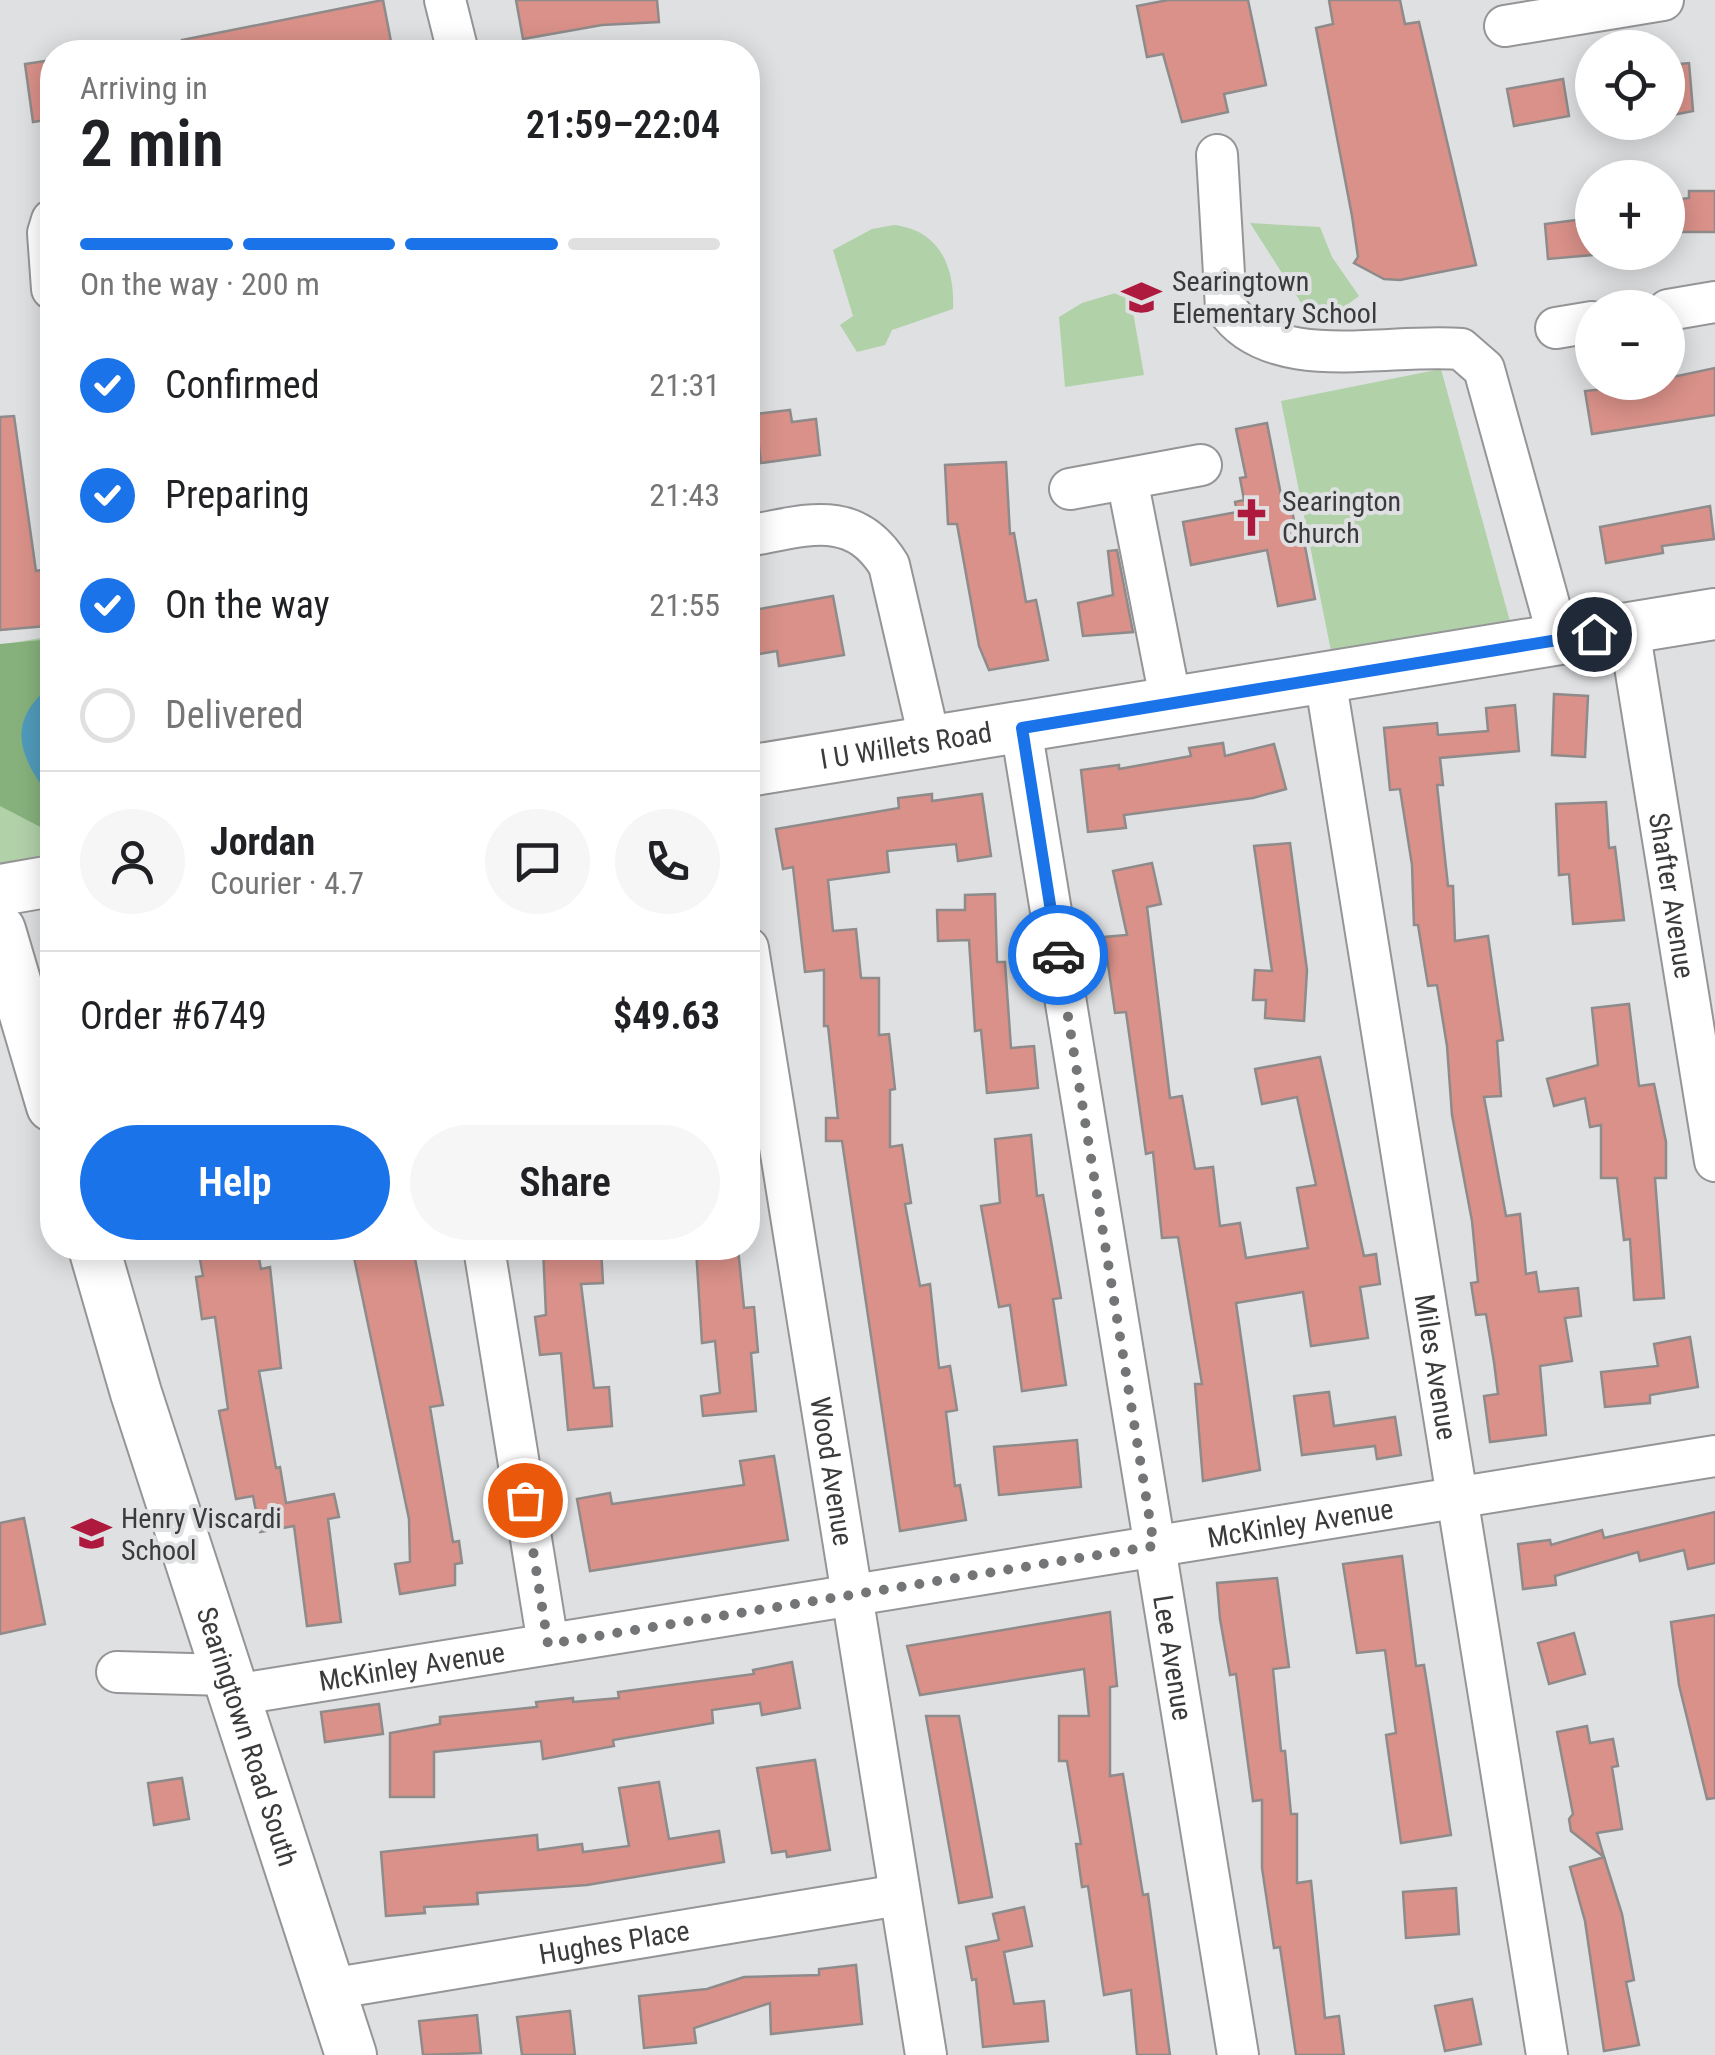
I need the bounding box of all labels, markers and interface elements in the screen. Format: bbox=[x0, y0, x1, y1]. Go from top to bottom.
map controls bbox=[1575, 30, 1685, 400]
button: locate bbox=[1575, 30, 1685, 140]
text: Arriving in bbox=[80, 69, 208, 107]
text: 21:59–22:04 bbox=[526, 103, 720, 147]
text: 2 min bbox=[80, 106, 224, 182]
button: + bbox=[1575, 160, 1685, 270]
text: On the way · 200 m bbox=[80, 265, 320, 303]
place label: Searingtown Elementary School bbox=[1172, 265, 1377, 330]
school or university icon: Searingtown Elementary School bbox=[1121, 276, 1163, 318]
button: − bbox=[1575, 290, 1685, 400]
icon: check bbox=[80, 358, 135, 413]
text: Confirmed bbox=[165, 363, 320, 407]
text: 21:31 bbox=[649, 366, 720, 404]
icon: check bbox=[80, 468, 135, 523]
text: Preparing bbox=[165, 473, 310, 517]
text: 21:43 bbox=[649, 476, 720, 514]
place label: Searington Church bbox=[1282, 485, 1401, 550]
church icon: Searington Church bbox=[1231, 496, 1273, 538]
icon: check bbox=[80, 578, 135, 633]
text: On the way bbox=[165, 583, 330, 627]
text: 21:55 bbox=[649, 586, 720, 624]
pin bbox=[1552, 592, 1637, 677]
icon: home bbox=[1567, 607, 1622, 662]
text: Delivered bbox=[165, 693, 304, 737]
street label: I U Willets Road bbox=[818, 715, 994, 776]
button: person bbox=[80, 809, 185, 914]
button: chat bbox=[485, 809, 590, 914]
button: phone bbox=[615, 809, 720, 914]
street label: Shafter Avenue bbox=[1642, 810, 1702, 981]
text: Jordan bbox=[210, 820, 315, 864]
text: Courier · 4.7 bbox=[210, 864, 364, 902]
courier bbox=[1008, 905, 1108, 1005]
icon: car bbox=[1031, 928, 1086, 983]
text: Order #6749 bbox=[80, 994, 267, 1038]
text: $49.63 bbox=[613, 994, 720, 1038]
button: Help bbox=[80, 1125, 390, 1240]
button: Share bbox=[410, 1125, 720, 1240]
street label: Miles Avenue bbox=[1408, 1292, 1464, 1442]
street label: Wood Avenue bbox=[804, 1395, 860, 1548]
pin bbox=[483, 1458, 568, 1543]
icon: bag bbox=[498, 1473, 553, 1528]
street label: McKinley Avenue bbox=[1205, 1492, 1395, 1554]
place label: Henry Viscardi School bbox=[121, 1502, 282, 1567]
school or university icon: Henry Viscardi School bbox=[70, 1513, 112, 1555]
street label: Lee Avenue bbox=[1147, 1592, 1200, 1723]
street label: Searingtown Road South bbox=[190, 1603, 305, 1870]
street label: McKinley Avenue bbox=[317, 1635, 507, 1698]
street label: Hughes Place bbox=[536, 1913, 692, 1971]

